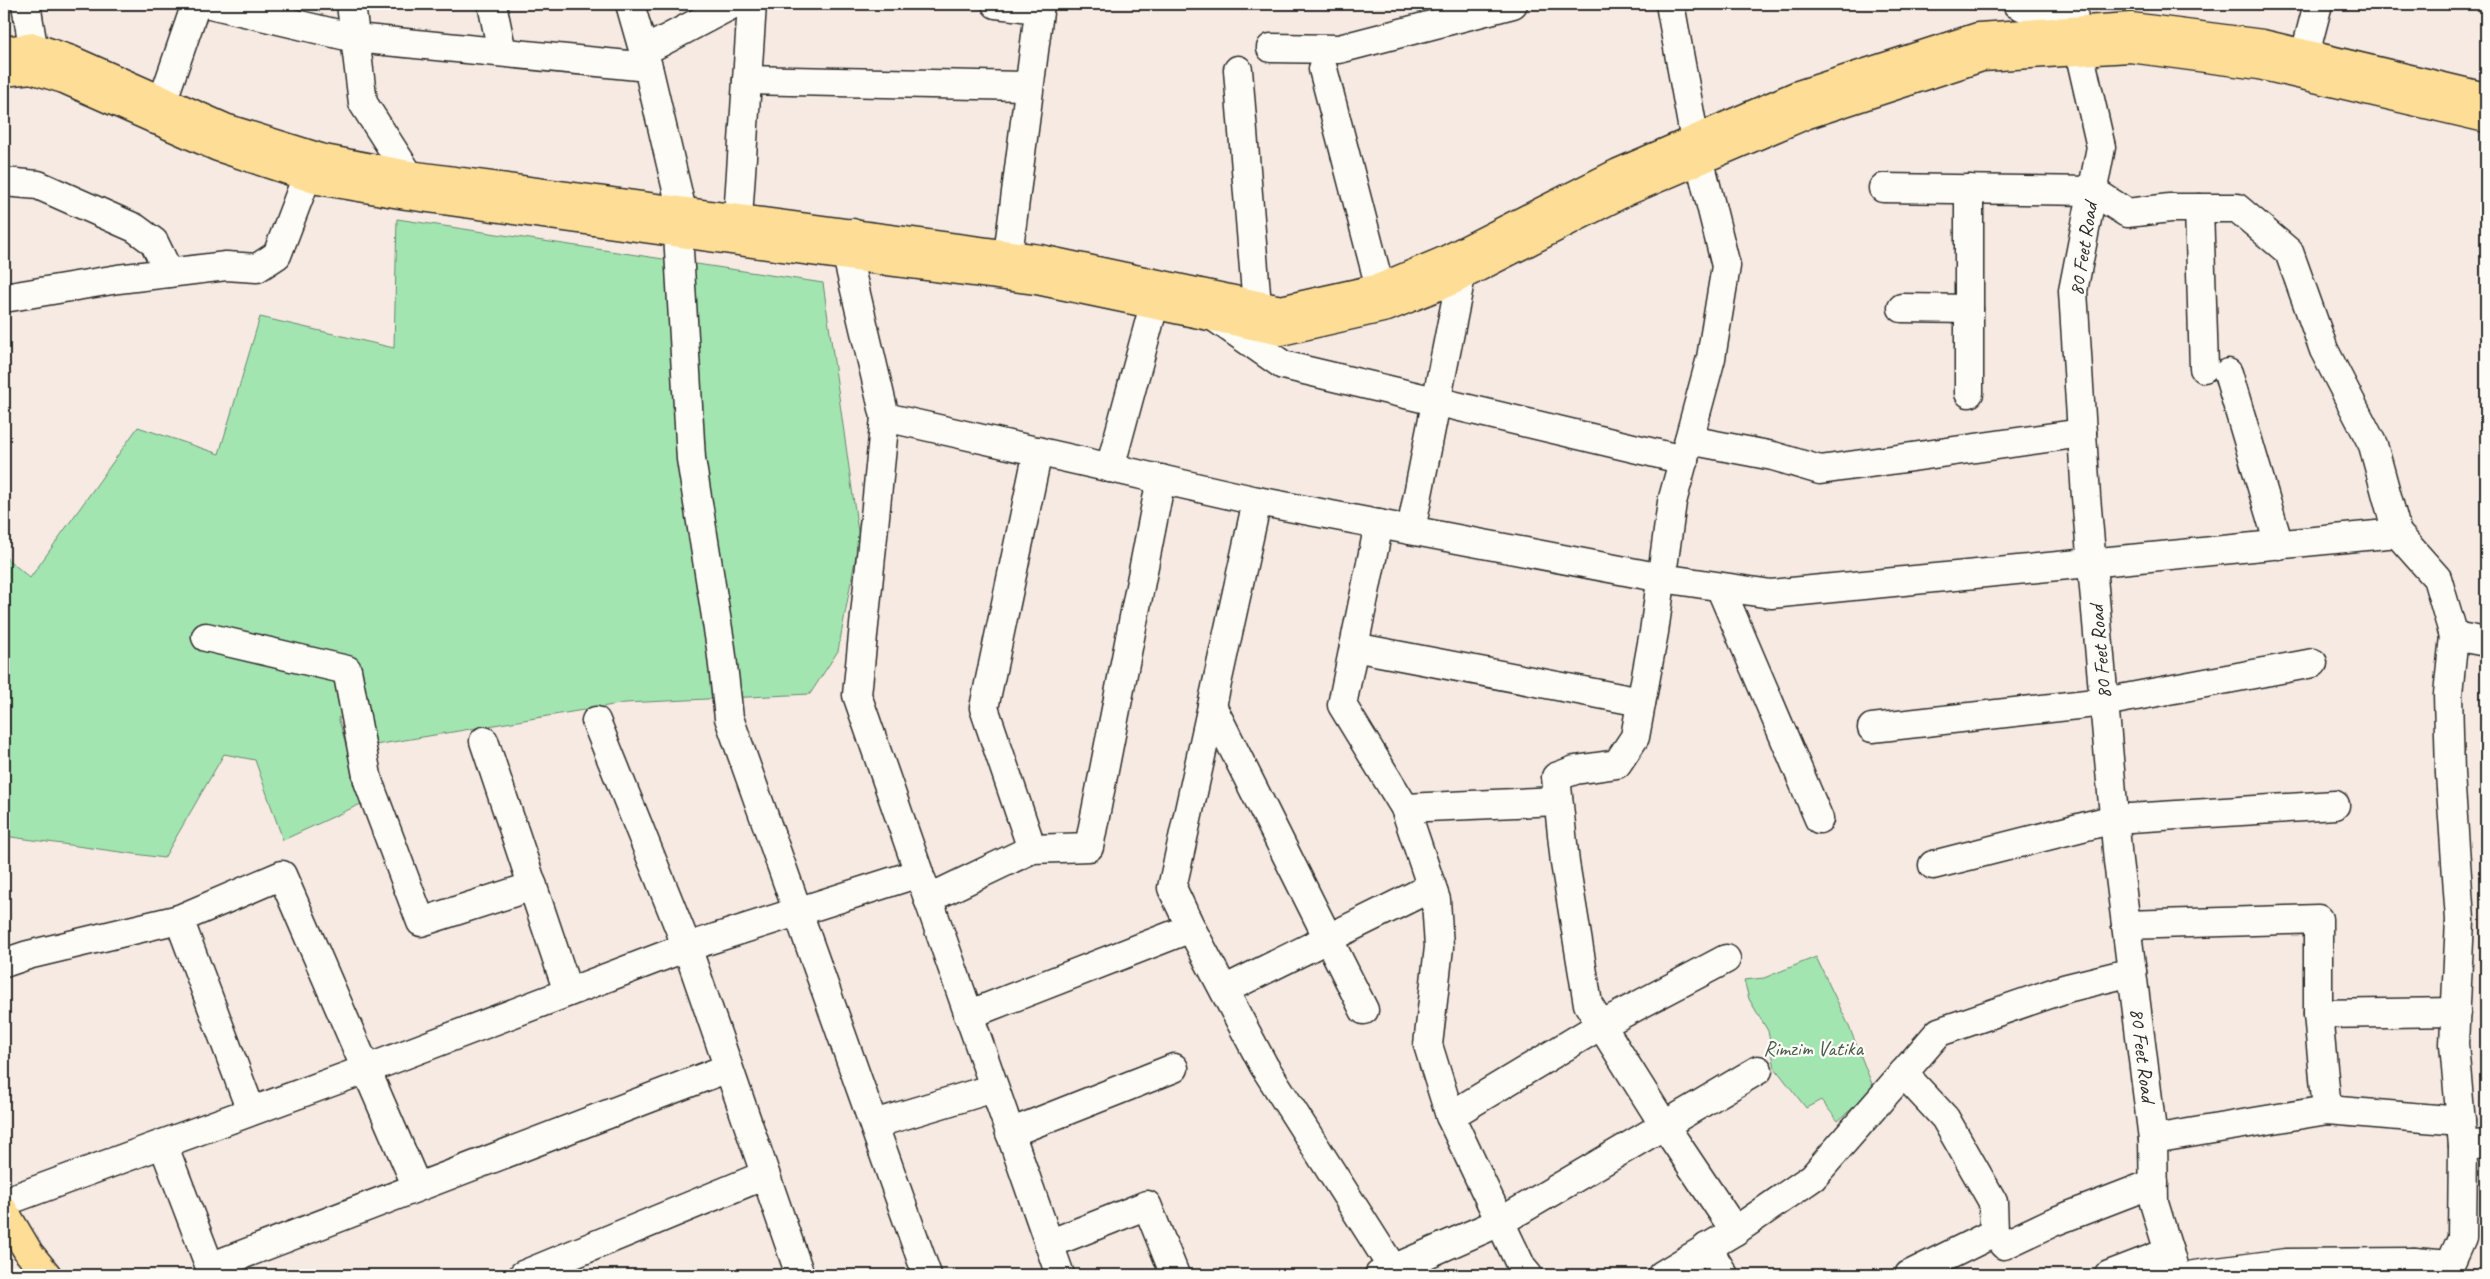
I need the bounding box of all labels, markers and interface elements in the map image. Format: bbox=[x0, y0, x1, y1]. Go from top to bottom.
street label: 80 Feet Road bbox=[2063, 197, 2104, 298]
street label: 80 Feet Road bbox=[2083, 600, 2117, 700]
street label: 80 Feet Road bbox=[2124, 1007, 2162, 1107]
park label: Rimzim Vatika bbox=[1763, 1035, 1864, 1061]

